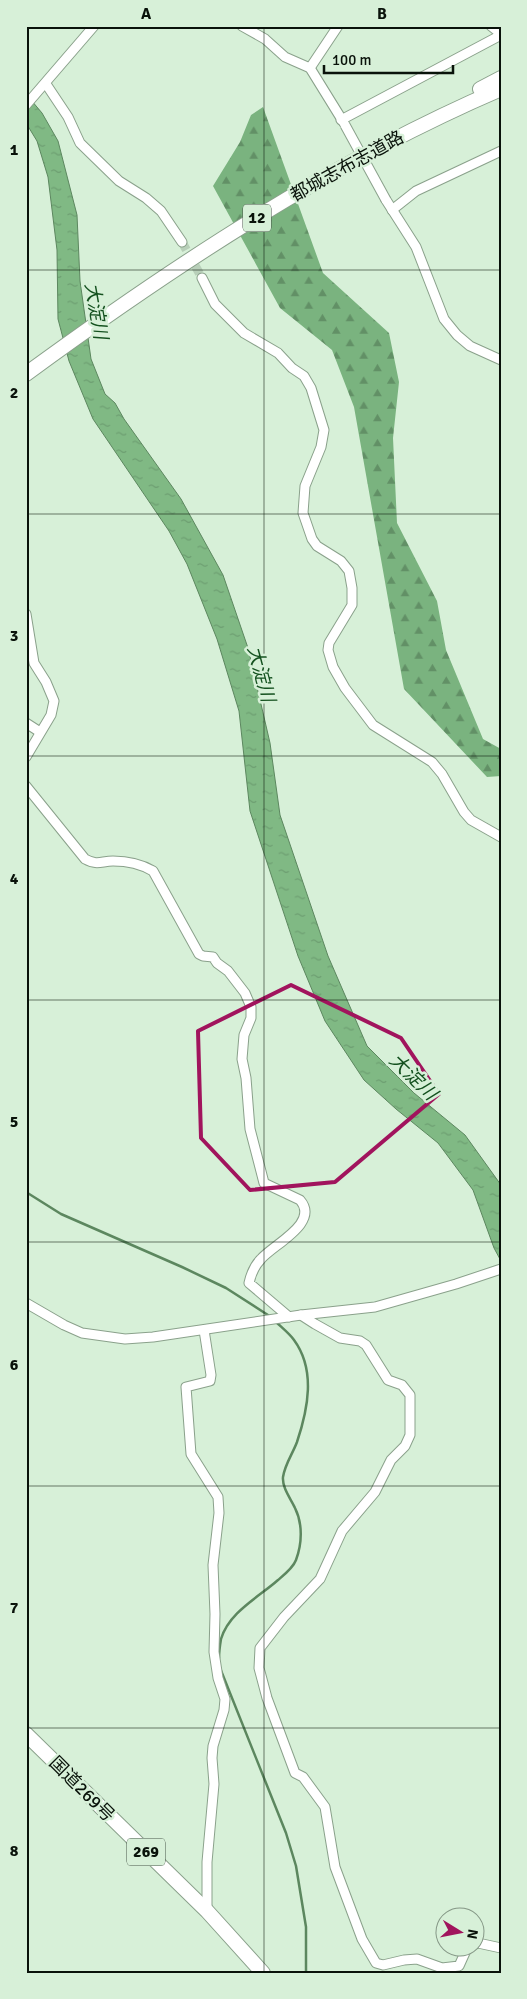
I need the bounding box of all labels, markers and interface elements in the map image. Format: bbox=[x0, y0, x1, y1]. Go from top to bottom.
text: A bbox=[141, 4, 152, 24]
text: B bbox=[377, 4, 387, 24]
scale bar bbox=[324, 42, 453, 74]
text: 100 m bbox=[332, 51, 372, 69]
street label: 都城志布志道路 bbox=[287, 126, 407, 206]
text: 1 bbox=[10, 140, 19, 160]
road number: 12 bbox=[243, 204, 271, 232]
water label: 大淀川 bbox=[79, 281, 113, 343]
text: 2 bbox=[10, 383, 18, 403]
text: 3 bbox=[10, 626, 18, 646]
water label: 大淀川 bbox=[242, 643, 280, 707]
text: 4 bbox=[10, 869, 19, 889]
water label: 大淀川 bbox=[384, 1049, 443, 1107]
text: 5 bbox=[10, 1112, 18, 1132]
text: 6 bbox=[10, 1355, 19, 1375]
text: 7 bbox=[10, 1598, 19, 1618]
street label: 国道269号 bbox=[45, 1752, 119, 1826]
road number: 269 bbox=[127, 1838, 165, 1865]
text: 8 bbox=[10, 1841, 19, 1861]
north arrow bbox=[434, 1906, 484, 1956]
text: N bbox=[463, 1928, 482, 1940]

